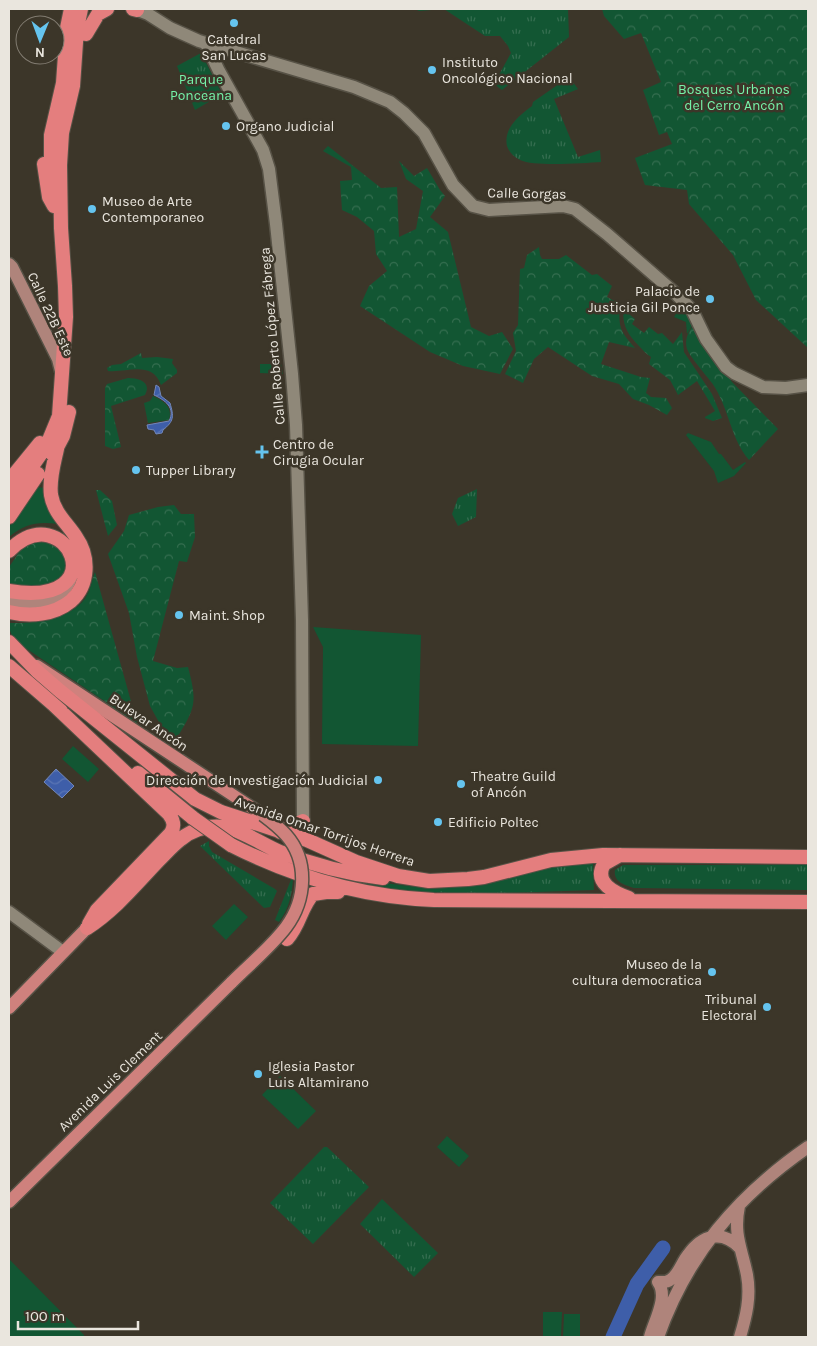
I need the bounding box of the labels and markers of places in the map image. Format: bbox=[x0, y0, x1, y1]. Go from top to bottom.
marker: Catedral San Lucas bbox=[228, 17, 240, 29]
place label: Catedral San Lucas bbox=[201, 31, 267, 64]
place label: Instituto Oncológico Nacional bbox=[442, 54, 573, 87]
marker: Instituto Oncológico Nacional bbox=[426, 64, 438, 76]
place label: Organo Judicial bbox=[236, 118, 335, 135]
marker: Organo Judicial bbox=[220, 120, 232, 132]
place label: Museo de Arte Contemporaneo bbox=[102, 193, 204, 226]
marker: Museo de Arte Contemporaneo bbox=[86, 203, 98, 215]
place label: Palacio de Justicia Gil Ponce bbox=[588, 283, 700, 316]
marker: Palacio de Justicia Gil Ponce bbox=[704, 293, 716, 305]
place label: Centro de Cirugia Ocular bbox=[273, 436, 365, 469]
marker: Centro de Cirugia Ocular bbox=[255, 445, 269, 459]
place label: Tupper Library bbox=[146, 462, 236, 479]
marker: Tupper Library bbox=[130, 464, 142, 476]
place label: Maint. Shop bbox=[189, 607, 265, 624]
marker: Maint. Shop bbox=[173, 609, 185, 621]
place label: Theatre Guild of Ancón bbox=[471, 768, 556, 801]
place label: Dirección de Investigación Judicial bbox=[146, 772, 368, 789]
marker: Dirección de Investigación Judicial bbox=[372, 774, 384, 786]
marker: Theatre Guild of Ancón bbox=[455, 778, 467, 790]
place label: Edificio Poltec bbox=[448, 814, 539, 831]
marker: Edificio Poltec bbox=[432, 816, 444, 828]
place label: Museo de la cultura democratica bbox=[572, 956, 702, 989]
marker: Museo de la cultura democratica bbox=[706, 966, 718, 978]
place label: Tribunal Electoral bbox=[701, 991, 757, 1024]
marker: Tribunal Electoral bbox=[761, 1001, 773, 1013]
place label: Iglesia Pastor Luis Altamirano bbox=[268, 1058, 369, 1091]
marker: Iglesia Pastor Luis Altamirano bbox=[252, 1068, 264, 1080]

